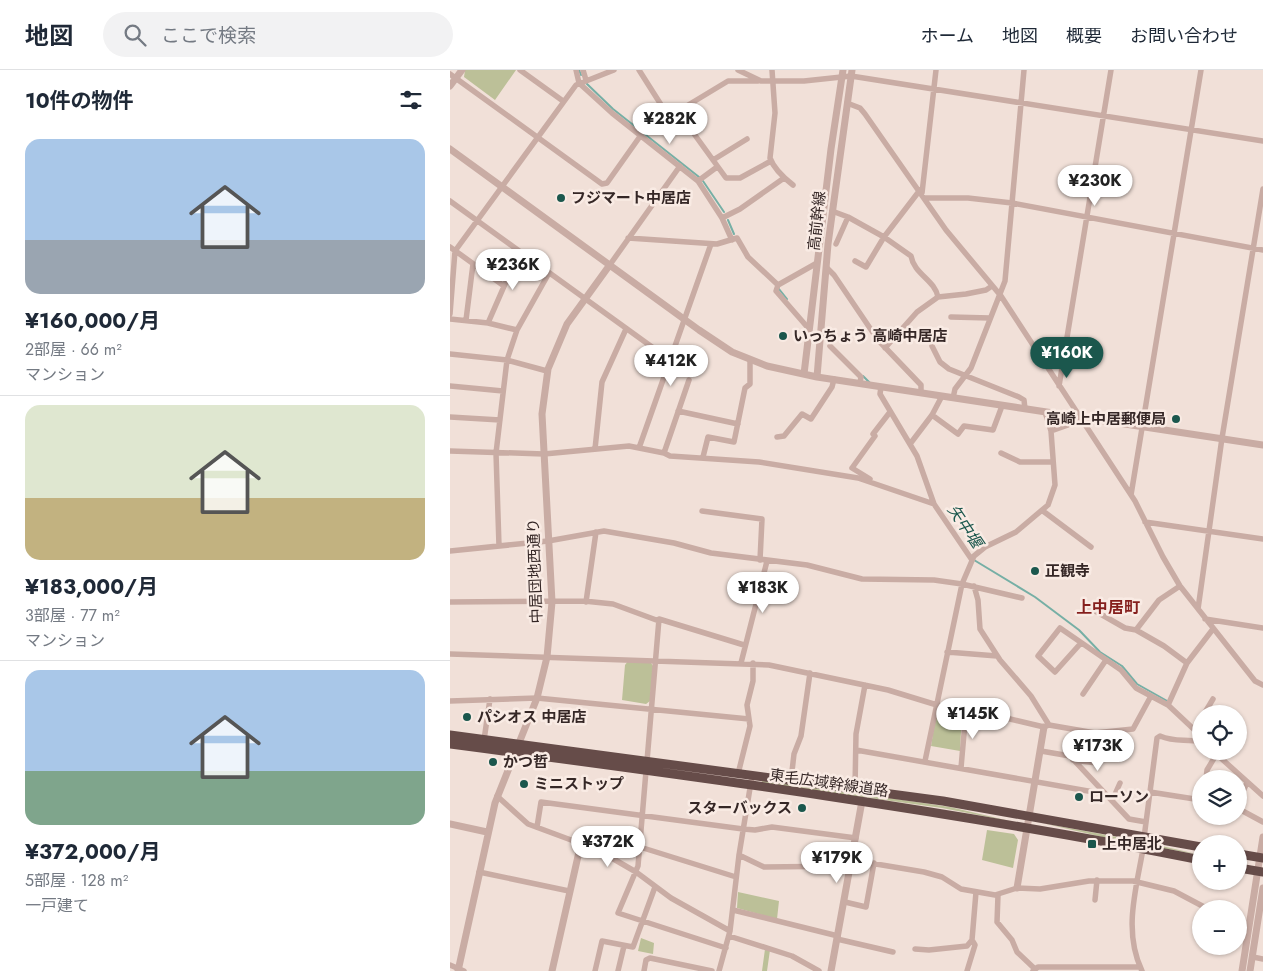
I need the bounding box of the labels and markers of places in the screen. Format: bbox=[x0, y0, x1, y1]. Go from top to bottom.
pin: ¥282K bbox=[635, 102, 705, 145]
pin: ¥230K bbox=[1060, 164, 1130, 207]
place label: フジマート中居店 bbox=[571, 187, 691, 209]
marker: フジマート中居店 bbox=[555, 192, 567, 204]
pin: ¥236K bbox=[478, 248, 548, 291]
place label: いっちょう 高崎中居店 bbox=[793, 325, 948, 347]
marker: いっちょう 高崎中居店 bbox=[777, 330, 789, 342]
pin: ¥160K bbox=[1032, 336, 1102, 379]
pin: ¥412K bbox=[636, 344, 706, 387]
place label: 高崎上中居郵便局 bbox=[1046, 408, 1166, 430]
marker: 高崎上中居郵便局 bbox=[1170, 413, 1182, 425]
place label: 正観寺 bbox=[1045, 560, 1090, 582]
marker: 正観寺 bbox=[1029, 565, 1041, 577]
pin: ¥183K bbox=[728, 572, 798, 614]
pin: ¥145K bbox=[938, 698, 1008, 740]
place label: パシオス 中居店 bbox=[477, 706, 587, 728]
marker: パシオス 中居店 bbox=[461, 711, 473, 723]
pin: ¥173K bbox=[1063, 730, 1133, 772]
place label: かつ哲 bbox=[503, 751, 548, 773]
marker: かつ哲 bbox=[487, 756, 499, 768]
place label: ミニストップ bbox=[534, 773, 624, 795]
marker: ミニストップ bbox=[518, 778, 530, 790]
place label: ローソン bbox=[1089, 786, 1149, 808]
marker: ローソン bbox=[1073, 791, 1085, 803]
place label: スターバックス bbox=[688, 797, 792, 819]
marker: スターバックス bbox=[796, 802, 808, 814]
pin: ¥372K bbox=[573, 826, 643, 868]
place label: 上中居北 bbox=[1102, 833, 1162, 855]
marker: 上中居北 bbox=[1086, 838, 1098, 850]
pin: ¥179K bbox=[802, 842, 872, 884]

